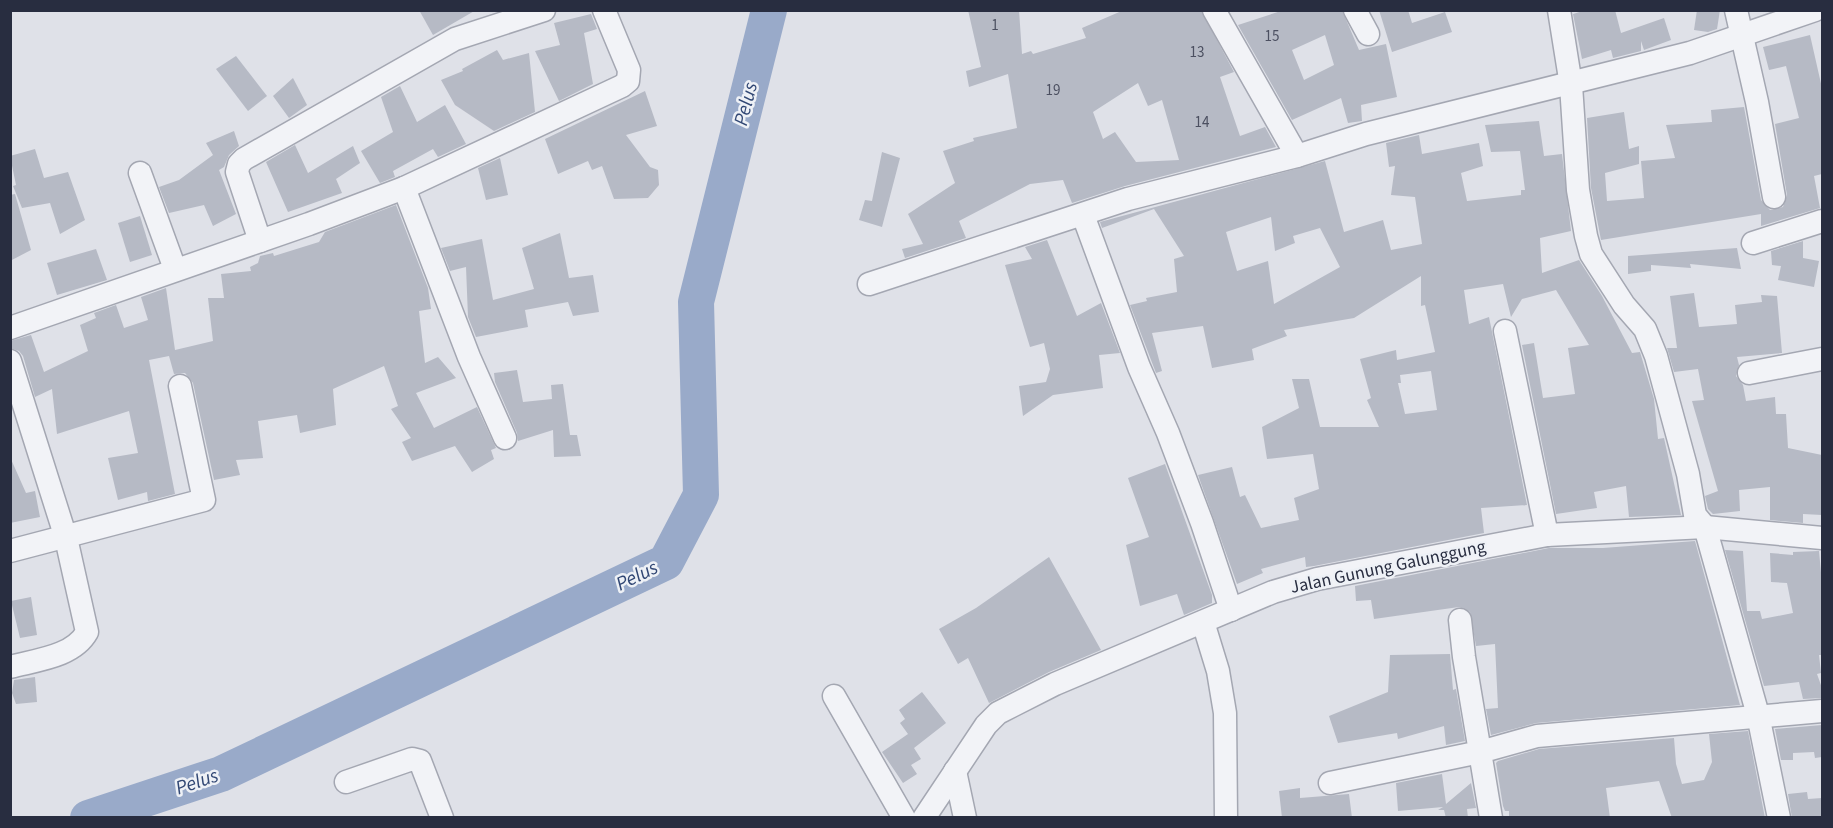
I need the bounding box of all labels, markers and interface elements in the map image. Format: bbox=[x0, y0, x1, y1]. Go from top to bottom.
house number: 1 bbox=[991, 15, 999, 36]
house number: 15 bbox=[1265, 26, 1279, 47]
house number: 13 bbox=[1190, 42, 1204, 63]
water label: Pelus bbox=[727, 79, 765, 129]
house number: 19 bbox=[1046, 80, 1060, 101]
house number: 14 bbox=[1195, 112, 1210, 133]
street label: Jalan Gunung Galunggung bbox=[1288, 534, 1488, 600]
water label: Pelus bbox=[611, 554, 663, 598]
water label: Pelus bbox=[172, 762, 222, 802]

